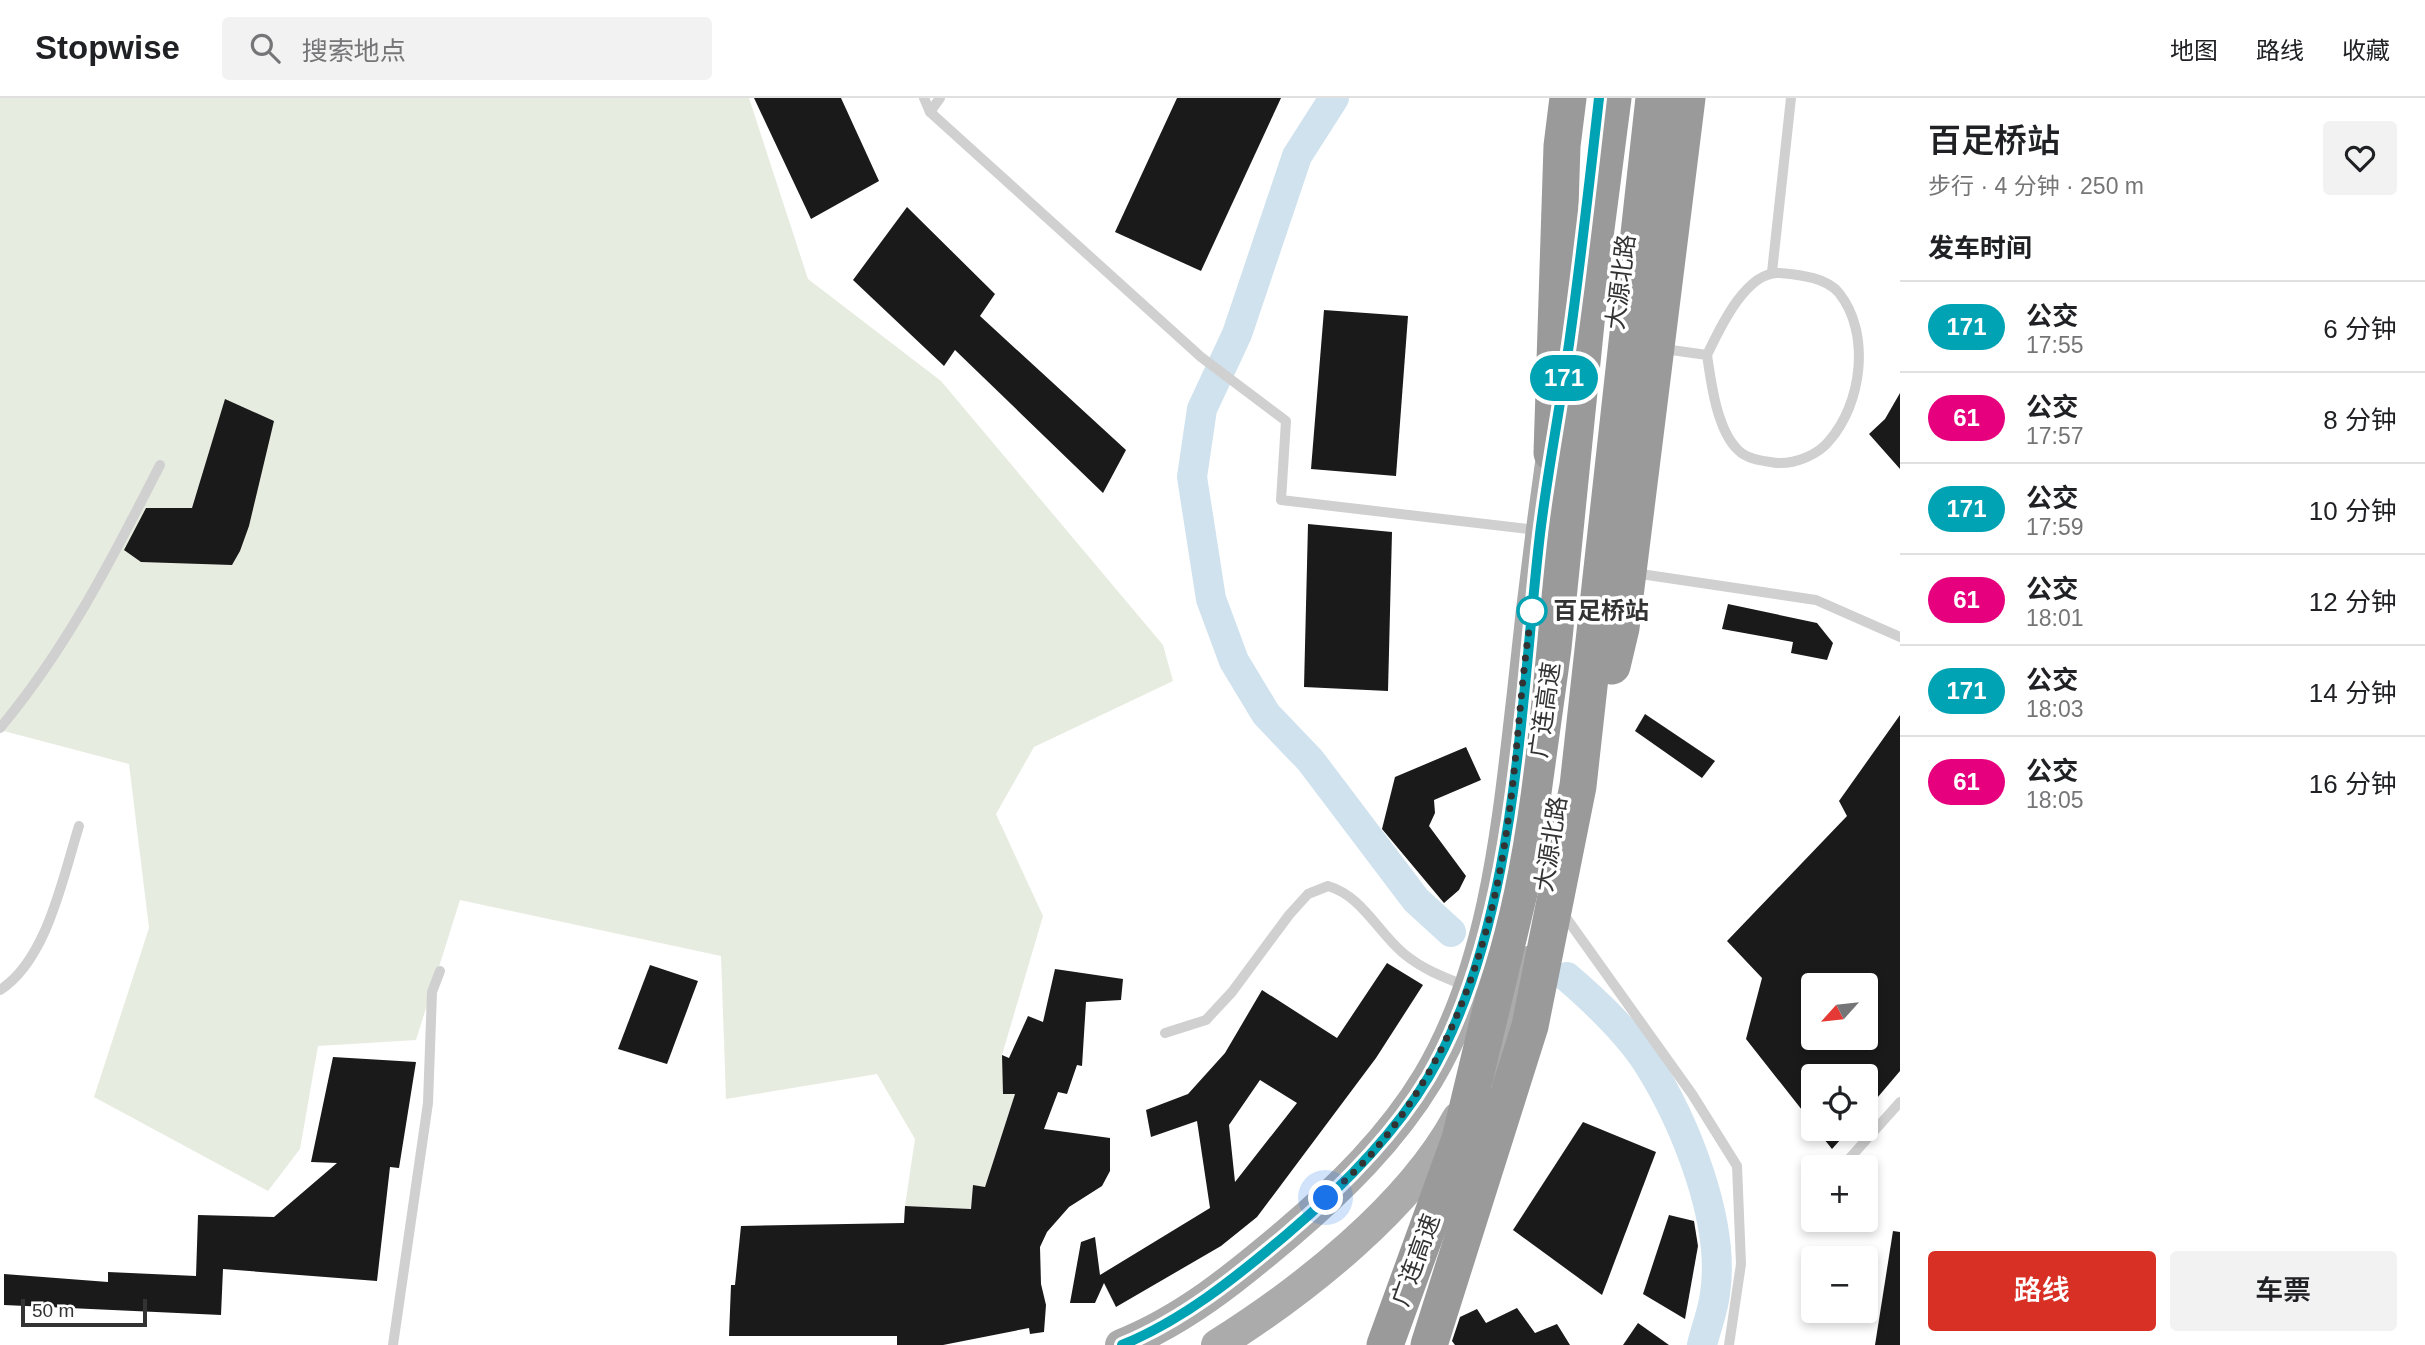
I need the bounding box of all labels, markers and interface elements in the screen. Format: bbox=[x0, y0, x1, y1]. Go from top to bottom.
search box bbox=[222, 17, 712, 80]
text: Stopwise bbox=[35, 29, 180, 66]
icon: search bbox=[246, 29, 284, 67]
text: 搜索地点 bbox=[302, 36, 406, 66]
text: 地图 bbox=[2170, 37, 2218, 64]
text: 路线 bbox=[2256, 37, 2304, 64]
text: 收藏 bbox=[2342, 37, 2390, 64]
button: heart bbox=[2323, 121, 2397, 195]
text: 百足桥站 bbox=[1928, 122, 2060, 159]
text: 步行 · 4 分钟 · 250 m bbox=[1928, 173, 2144, 199]
street label: 大源北路 bbox=[1601, 233, 1640, 331]
text: 发车时间 bbox=[1928, 233, 2032, 263]
text: 公交 bbox=[2026, 301, 2078, 331]
text: 171 bbox=[1946, 313, 1987, 340]
text: 6 分钟 bbox=[2323, 314, 2397, 344]
text: 17:55 bbox=[2026, 332, 2084, 358]
line badge: 171 bbox=[1524, 355, 1604, 401]
text: 171 bbox=[1544, 364, 1584, 391]
text: 公交 bbox=[2026, 392, 2078, 422]
text: 61 bbox=[1953, 404, 1980, 431]
text: 8 分钟 bbox=[2323, 405, 2397, 435]
text: 17:57 bbox=[2026, 423, 2084, 449]
text: 公交 bbox=[2026, 483, 2078, 513]
text: 171 bbox=[1946, 495, 1987, 522]
text: 10 分钟 bbox=[2309, 496, 2397, 526]
text: 17:59 bbox=[2026, 514, 2084, 540]
text: 公交 bbox=[2026, 574, 2078, 604]
text: 61 bbox=[1953, 586, 1980, 613]
text: 12 分钟 bbox=[2309, 587, 2397, 617]
marker: 百足桥站 bbox=[1517, 596, 1547, 626]
place label: 百足桥站 bbox=[1553, 597, 1649, 624]
text: 18:01 bbox=[2026, 605, 2084, 631]
street label: 广连高速 bbox=[1524, 661, 1565, 759]
text: 公交 bbox=[2026, 665, 2078, 695]
text: 171 bbox=[1946, 677, 1987, 704]
text: 14 分钟 bbox=[2309, 678, 2397, 708]
text: 18:03 bbox=[2026, 696, 2084, 722]
text: 公交 bbox=[2026, 756, 2078, 786]
text: 61 bbox=[1953, 768, 1980, 795]
text: 16 分钟 bbox=[2309, 769, 2397, 799]
text: 18:05 bbox=[2026, 787, 2084, 813]
street label: 大源北路 bbox=[1530, 794, 1571, 893]
north arrow bbox=[1801, 973, 1878, 1050]
map controls bbox=[1801, 973, 1878, 1323]
button: locate bbox=[1801, 1064, 1878, 1141]
button: + bbox=[1801, 1155, 1878, 1232]
your location bbox=[1308, 1180, 1343, 1215]
street label: 广连高速 bbox=[1386, 1210, 1445, 1310]
button: − bbox=[1801, 1246, 1878, 1323]
button: 路线 bbox=[1928, 1251, 2156, 1331]
button: 车票 bbox=[2170, 1251, 2397, 1331]
scale bar bbox=[21, 1296, 147, 1328]
text: 50 m bbox=[32, 1300, 74, 1321]

